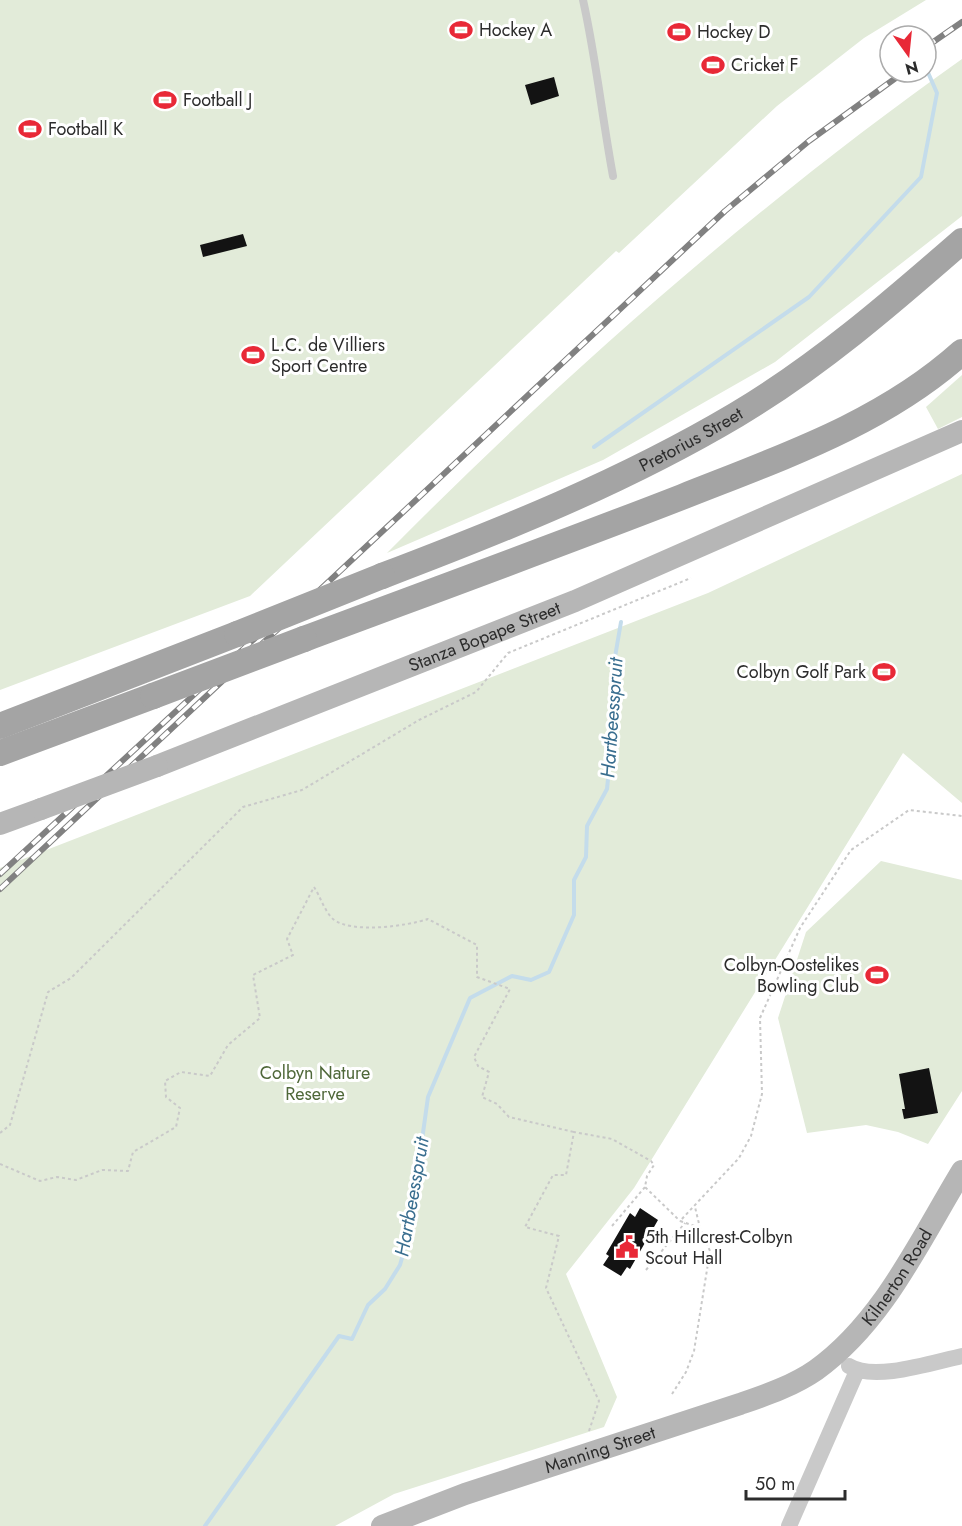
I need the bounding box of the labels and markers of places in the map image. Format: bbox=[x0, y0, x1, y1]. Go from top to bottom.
sports icon: Hockey A bbox=[448, 17, 474, 43]
place label: Hockey A bbox=[479, 17, 552, 43]
sports icon: Hockey D bbox=[666, 19, 692, 45]
place label: Hockey D bbox=[697, 19, 771, 45]
sports icon: Cricket F bbox=[700, 52, 726, 78]
place label: Cricket F bbox=[731, 52, 798, 78]
sports icon: Football J bbox=[152, 87, 178, 113]
place label: Football J bbox=[183, 87, 252, 113]
sports icon: Football K bbox=[17, 116, 43, 142]
place label: Football K bbox=[48, 116, 124, 142]
place label: L.C. de Villiers Sport Centre bbox=[271, 332, 385, 379]
sports icon: L.C. de Villiers Sport Centre bbox=[240, 342, 266, 368]
place label: Colbyn Golf Park bbox=[736, 659, 866, 685]
sports icon: Colbyn Golf Park bbox=[871, 659, 897, 685]
place label: Colbyn-Oostelikes Bowling Club bbox=[724, 952, 859, 999]
sports icon: Colbyn-Oostelikes Bowling Club bbox=[864, 962, 890, 988]
place label: 5th Hillcrest-Colbyn Scout Hall bbox=[645, 1224, 793, 1271]
public building icon: 5th Hillcrest-Colbyn Scout Hall bbox=[614, 1234, 640, 1260]

